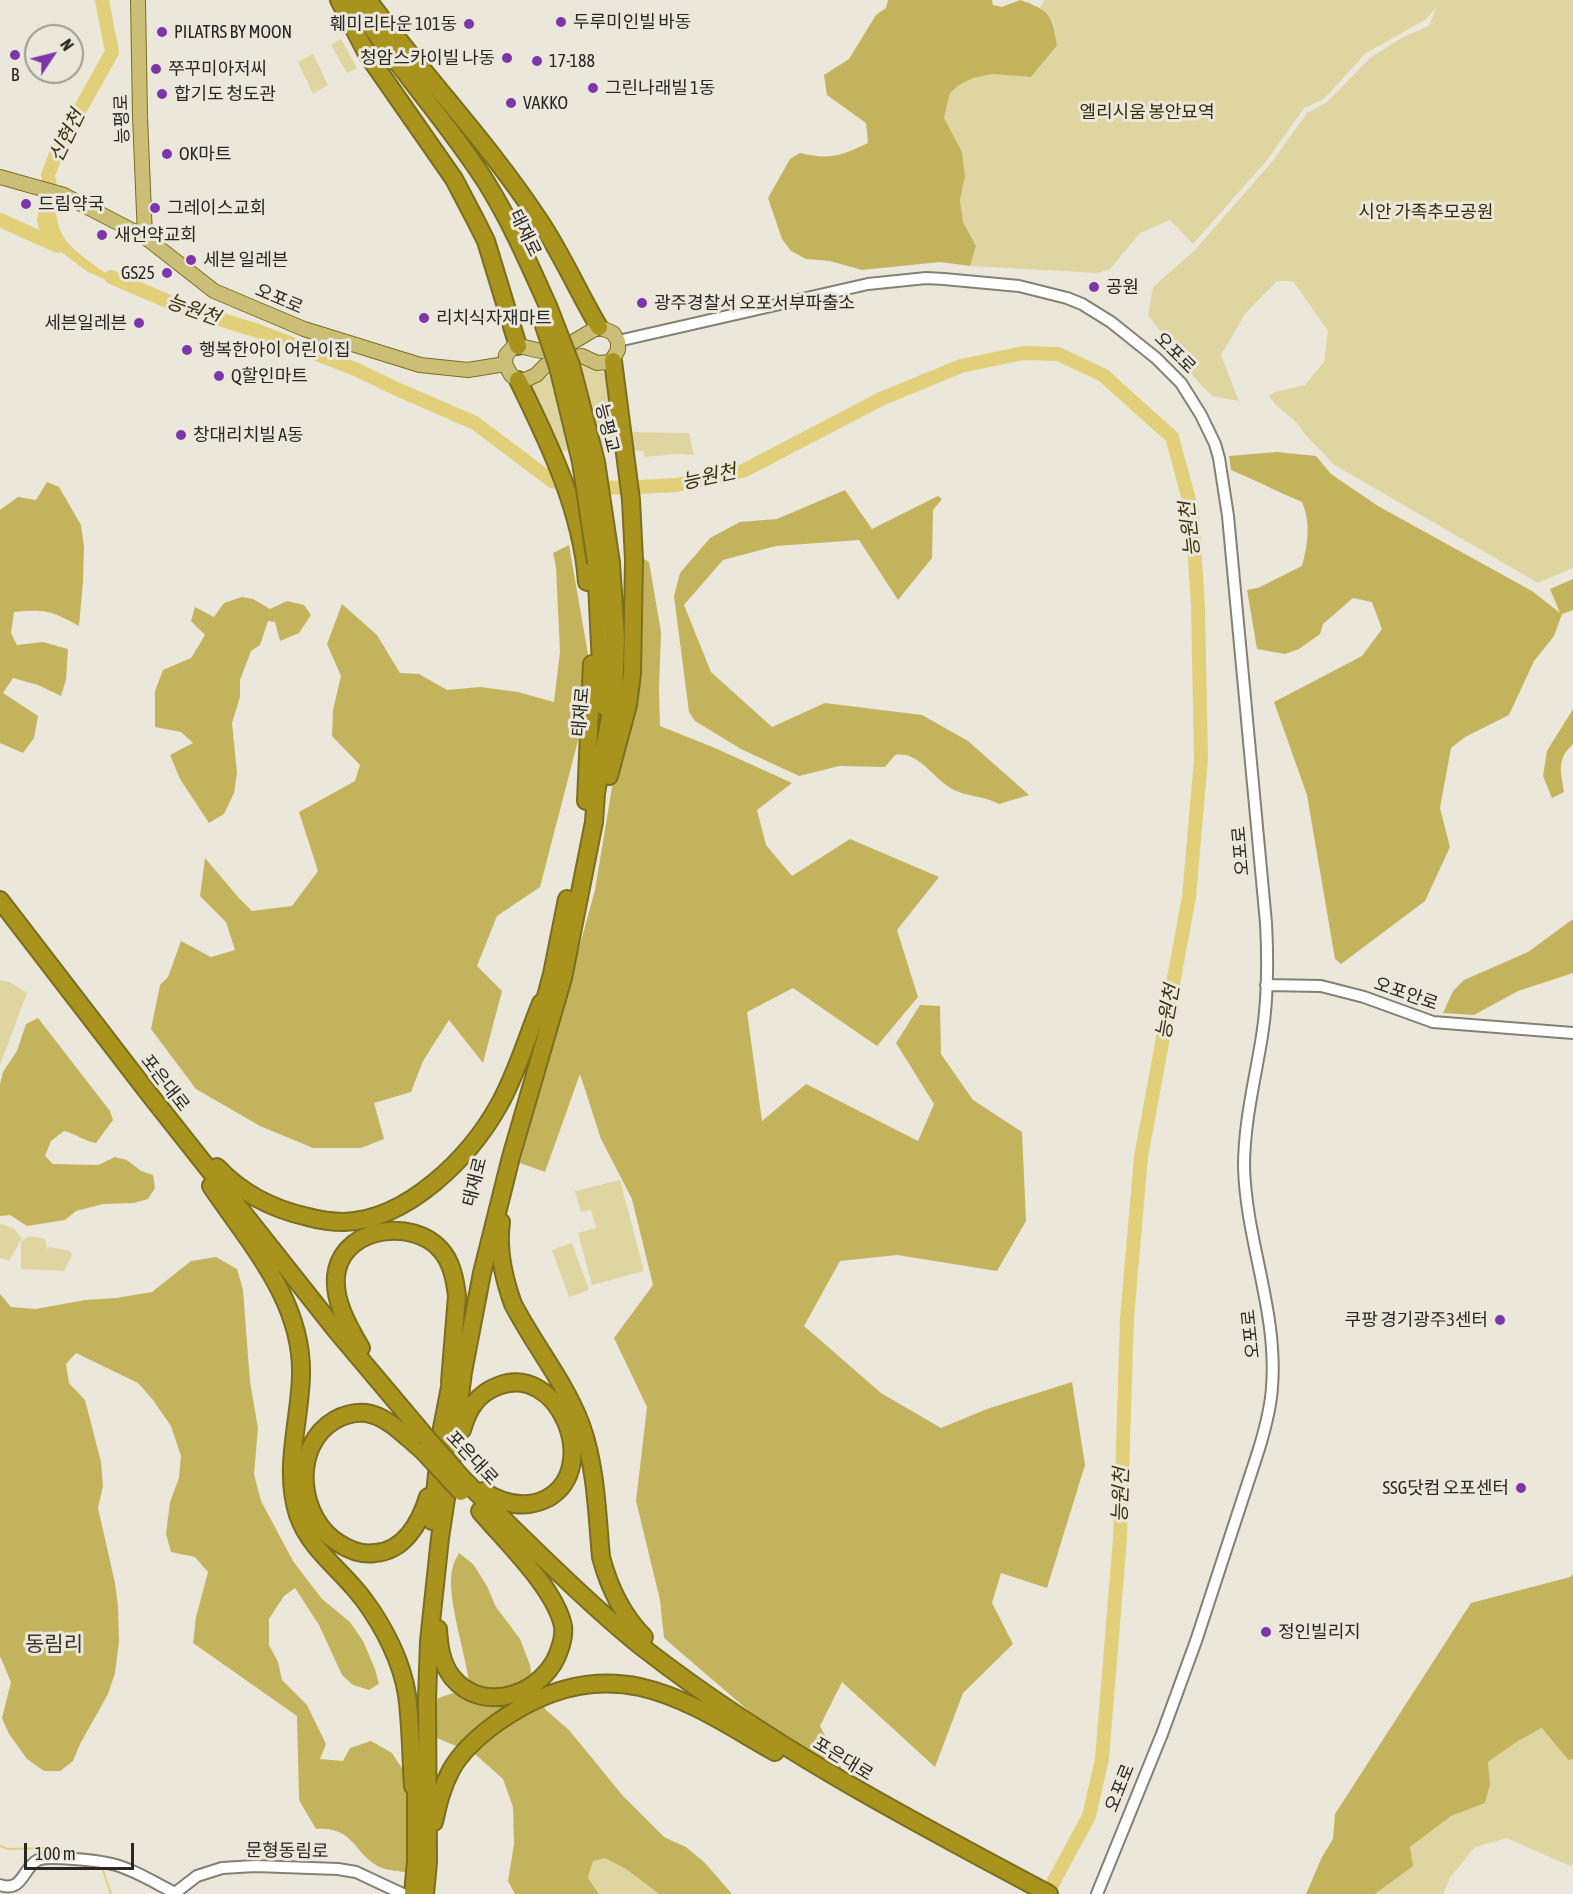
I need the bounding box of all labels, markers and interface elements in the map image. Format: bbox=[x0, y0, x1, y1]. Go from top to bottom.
place label: 두루미인빌 바동 bbox=[573, 11, 691, 33]
place label: 훼미리타운 101동 bbox=[330, 13, 457, 35]
marker: 두루미인빌 바동 bbox=[554, 15, 568, 29]
marker: 훼미리타운 101동 bbox=[462, 17, 476, 31]
place label: PILATRS BY MOON bbox=[174, 21, 292, 43]
north arrow bbox=[24, 24, 84, 84]
marker: PILATRS BY MOON bbox=[155, 25, 169, 39]
text: N bbox=[57, 36, 77, 54]
place label: 청암스카이빌 나동 bbox=[360, 47, 495, 69]
marker: B bbox=[8, 48, 22, 62]
place label: 17-188 bbox=[549, 50, 595, 72]
marker: 청암스카이빌 나동 bbox=[500, 51, 514, 65]
marker: 17-188 bbox=[530, 54, 544, 68]
place label: 쭈꾸미아저씨 bbox=[168, 58, 267, 80]
marker: 쭈꾸미아저씨 bbox=[149, 62, 163, 76]
place label: B bbox=[11, 64, 19, 86]
place label: 그린나래빌 1동 bbox=[605, 77, 715, 99]
marker: 그린나래빌 1동 bbox=[586, 81, 600, 95]
place label: 합기도 청도관 bbox=[174, 83, 276, 105]
marker: 합기도 청도관 bbox=[155, 87, 169, 101]
place label: VAKKO bbox=[523, 92, 568, 114]
street label: 능평로 bbox=[110, 94, 134, 144]
marker: VAKKO bbox=[504, 96, 518, 110]
park label: 엘리시움 봉안묘역 bbox=[1080, 101, 1214, 123]
water label: 신현천 bbox=[44, 106, 90, 166]
place label: OK마트 bbox=[179, 143, 231, 165]
marker: OK마트 bbox=[160, 147, 174, 161]
place label: 드림약국 bbox=[38, 193, 104, 215]
marker: 드림약국 bbox=[19, 197, 33, 211]
place label: 그레이스교회 bbox=[167, 197, 266, 219]
marker: 그레이스교회 bbox=[148, 201, 162, 215]
park label: 시안 가족추모공원 bbox=[1359, 201, 1493, 223]
street label: 태재로 bbox=[504, 206, 546, 260]
place label: 새언약교회 bbox=[114, 224, 197, 246]
marker: 새언약교회 bbox=[95, 228, 109, 242]
place label: 세븐 일레븐 bbox=[203, 249, 288, 271]
marker: 세븐 일레븐 bbox=[184, 253, 198, 267]
place label: GS25 bbox=[121, 262, 155, 284]
marker: GS25 bbox=[160, 266, 174, 280]
place label: 공원 bbox=[1106, 276, 1139, 298]
street label: 오포로 bbox=[252, 279, 306, 319]
marker: 공원 bbox=[1087, 280, 1101, 294]
water label: 능원천 bbox=[163, 289, 223, 331]
place label: 광주경찰서 오포서부파출소 bbox=[654, 292, 855, 314]
marker: 광주경찰서 오포서부파출소 bbox=[635, 296, 649, 310]
place label: 리치식자재마트 bbox=[436, 307, 552, 329]
marker: 리치식자재마트 bbox=[417, 311, 431, 325]
place label: 세븐일레븐 bbox=[44, 312, 127, 334]
marker: 세븐일레븐 bbox=[132, 316, 146, 330]
street label: 오포로 bbox=[1150, 328, 1200, 378]
place label: 행복한아이 어린이집 bbox=[199, 339, 351, 361]
marker: 행복한아이 어린이집 bbox=[180, 343, 194, 357]
place label: Q할인마트 bbox=[231, 365, 308, 387]
marker: Q할인마트 bbox=[212, 369, 226, 383]
street label: 능평교 bbox=[591, 401, 623, 455]
place label: 창대리치빌 A동 bbox=[193, 424, 304, 446]
marker: 창대리치빌 A동 bbox=[174, 428, 188, 442]
water label: 능원천 bbox=[680, 460, 738, 494]
water label: 능원천 bbox=[1175, 500, 1205, 558]
street label: 태재로 bbox=[568, 686, 594, 738]
street label: 오포로 bbox=[1228, 825, 1254, 877]
street label: 오포안로 bbox=[1371, 973, 1441, 1015]
water label: 능원천 bbox=[1151, 983, 1185, 1041]
street label: 포은대로 bbox=[136, 1050, 194, 1116]
street label: 태재로 bbox=[459, 1155, 491, 1209]
street label: 오포로 bbox=[1238, 1308, 1264, 1360]
place label: 쿠팡 경기광주3센터 bbox=[1345, 1309, 1488, 1331]
marker: 쿠팡 경기광주3센터 bbox=[1493, 1313, 1507, 1327]
street label: 포은대로 bbox=[442, 1426, 502, 1490]
water label: 능원천 bbox=[1108, 1467, 1134, 1523]
place label: SSG닷컴 오포센터 bbox=[1383, 1477, 1509, 1499]
marker: SSG닷컴 오포센터 bbox=[1514, 1481, 1528, 1495]
place label: 정인빌리지 bbox=[1278, 1621, 1361, 1643]
marker: 정인빌리지 bbox=[1259, 1625, 1273, 1639]
district label: 동림리 bbox=[25, 1631, 83, 1657]
street label: 포은대로 bbox=[809, 1733, 877, 1785]
street label: 오포로 bbox=[1101, 1761, 1139, 1815]
scale bar bbox=[27, 1831, 136, 1869]
street label: 문형동림로 bbox=[245, 1839, 329, 1863]
text: 100 m bbox=[35, 1843, 76, 1864]

